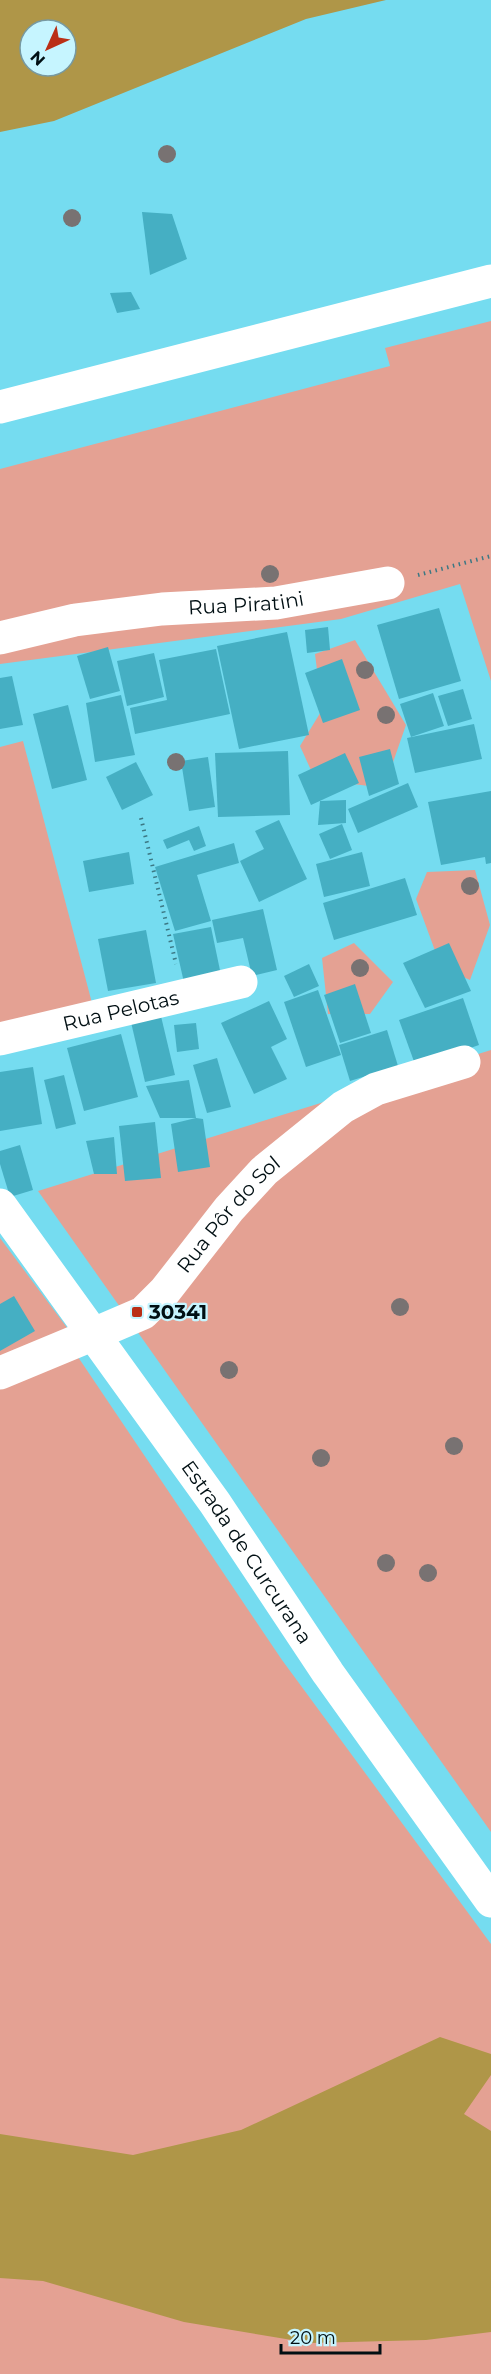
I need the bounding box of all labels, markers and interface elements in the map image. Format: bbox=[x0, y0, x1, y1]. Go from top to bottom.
north arrow bbox=[18, 18, 78, 78]
text: N bbox=[26, 47, 49, 70]
street label: Rua Piratini bbox=[187, 586, 306, 620]
street label: Rua Pelotas bbox=[60, 985, 181, 1036]
street label: Rua Pôr do Sol bbox=[172, 1151, 285, 1278]
place label: 30341 bbox=[148, 1300, 207, 1324]
marker: 30341 bbox=[130, 1305, 144, 1319]
street label: Estrada de Curcurana bbox=[176, 1456, 317, 1648]
scale bar bbox=[281, 2317, 380, 2355]
text: 20 m bbox=[290, 2327, 336, 2349]

